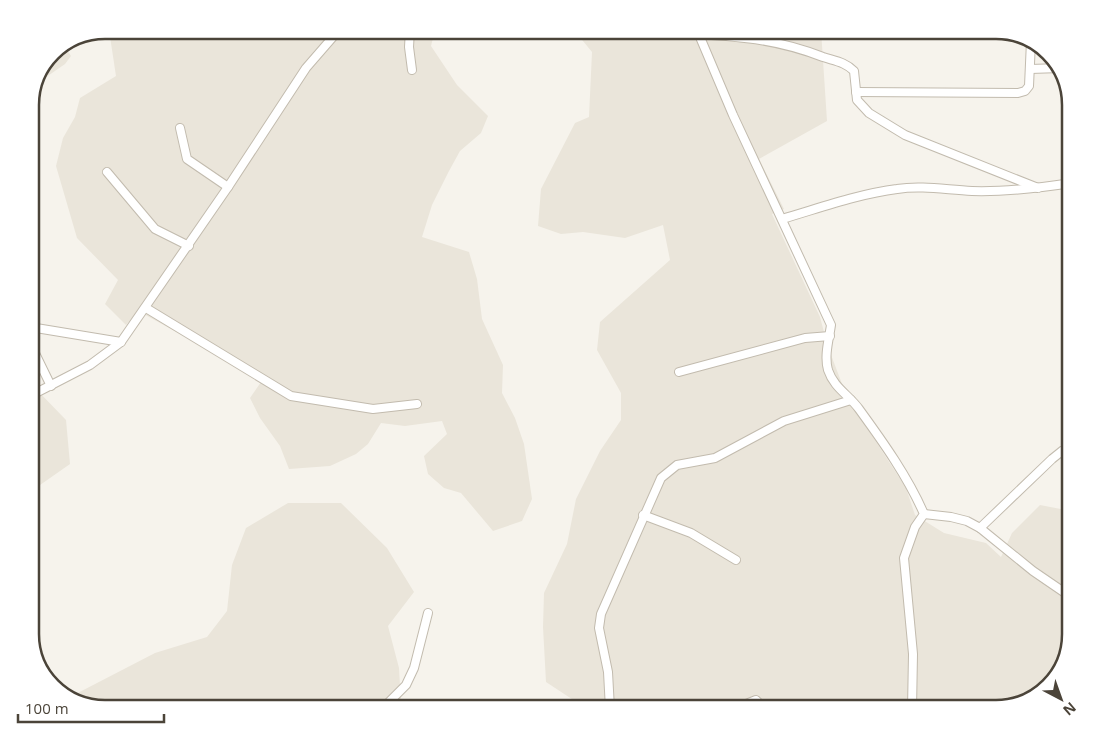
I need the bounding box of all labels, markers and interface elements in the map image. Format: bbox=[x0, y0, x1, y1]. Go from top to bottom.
north arrow bbox=[1036, 674, 1086, 724]
scale bar bbox=[18, 692, 164, 724]
text: 100 m bbox=[25, 698, 69, 718]
text: N bbox=[1059, 698, 1080, 720]

